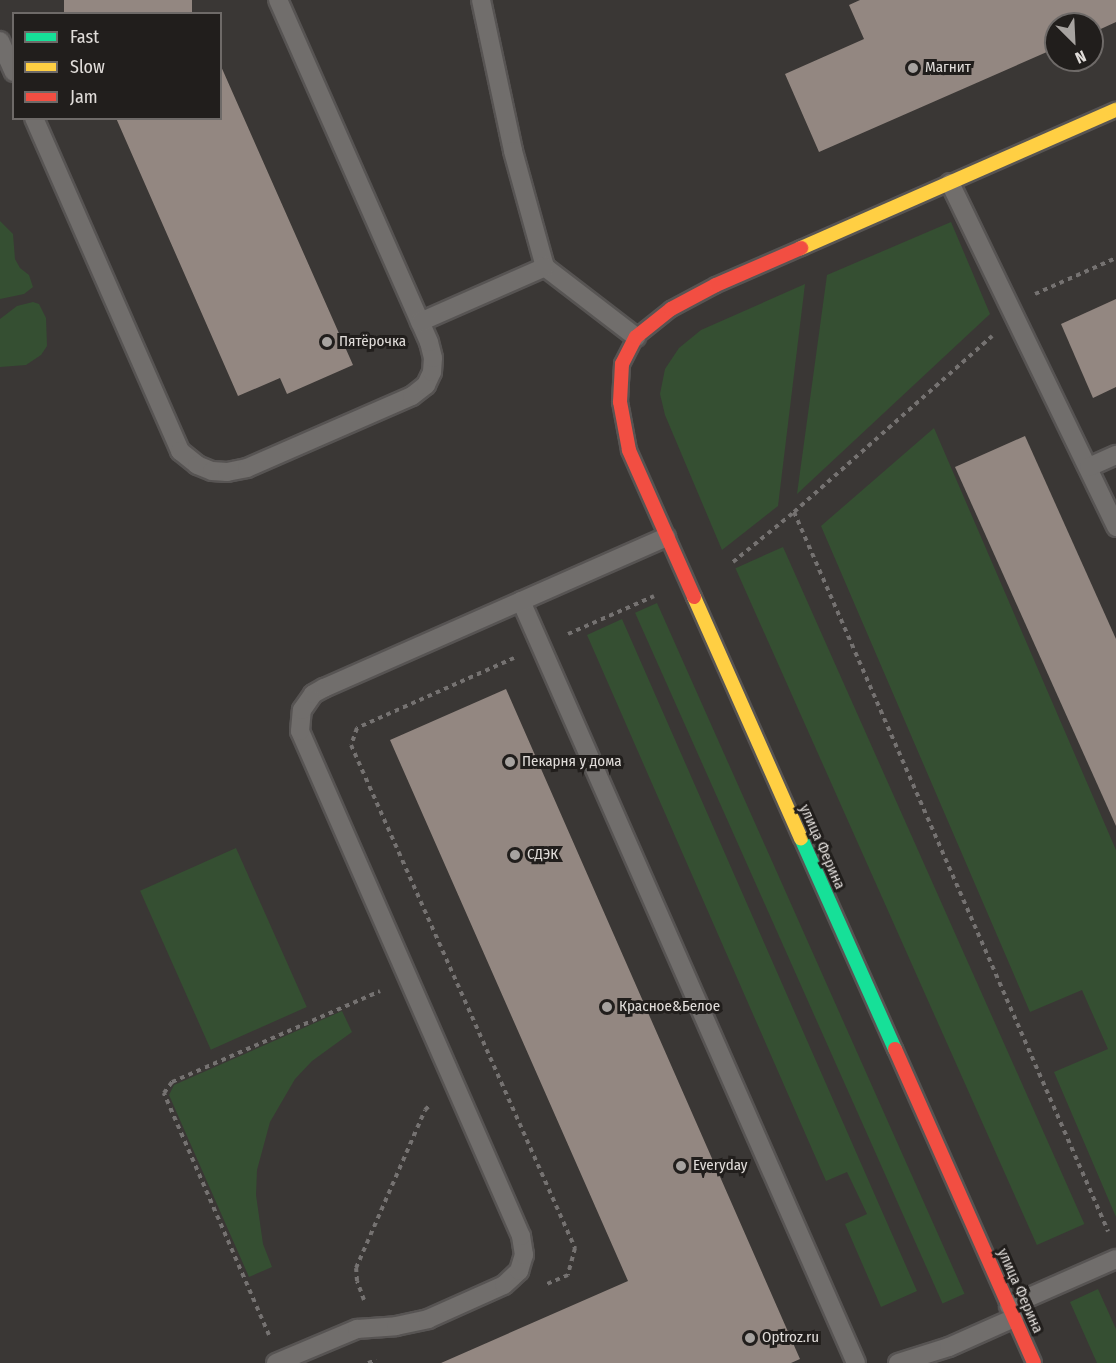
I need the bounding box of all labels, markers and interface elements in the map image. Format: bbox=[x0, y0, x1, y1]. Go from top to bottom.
legend bbox=[12, 12, 222, 120]
north arrow bbox=[1044, 12, 1104, 72]
text: Fast bbox=[70, 26, 99, 48]
text: N bbox=[1072, 46, 1089, 68]
text: Slow bbox=[70, 56, 105, 78]
place label: Магнит bbox=[925, 59, 971, 77]
marker: Магнит bbox=[906, 61, 920, 75]
text: Jam bbox=[70, 86, 98, 108]
place label: Пятёрочка bbox=[339, 333, 406, 351]
marker: Пятёрочка bbox=[320, 335, 334, 349]
place label: Пекарня у дома bbox=[522, 753, 622, 771]
marker: Пекарня у дома bbox=[503, 755, 517, 769]
street label: улица Ферина bbox=[795, 802, 849, 892]
place label: СДЭК bbox=[527, 846, 558, 864]
marker: СДЭК bbox=[508, 848, 522, 862]
place label: Красное&Белое bbox=[619, 998, 720, 1016]
marker: Красное&Белое bbox=[600, 1000, 614, 1014]
place label: Everyday bbox=[693, 1157, 747, 1175]
marker: Everyday bbox=[674, 1159, 688, 1173]
street label: улица Ферина bbox=[993, 1246, 1047, 1336]
place label: Optroz.ru bbox=[762, 1329, 819, 1347]
marker: Optroz.ru bbox=[743, 1331, 757, 1345]

